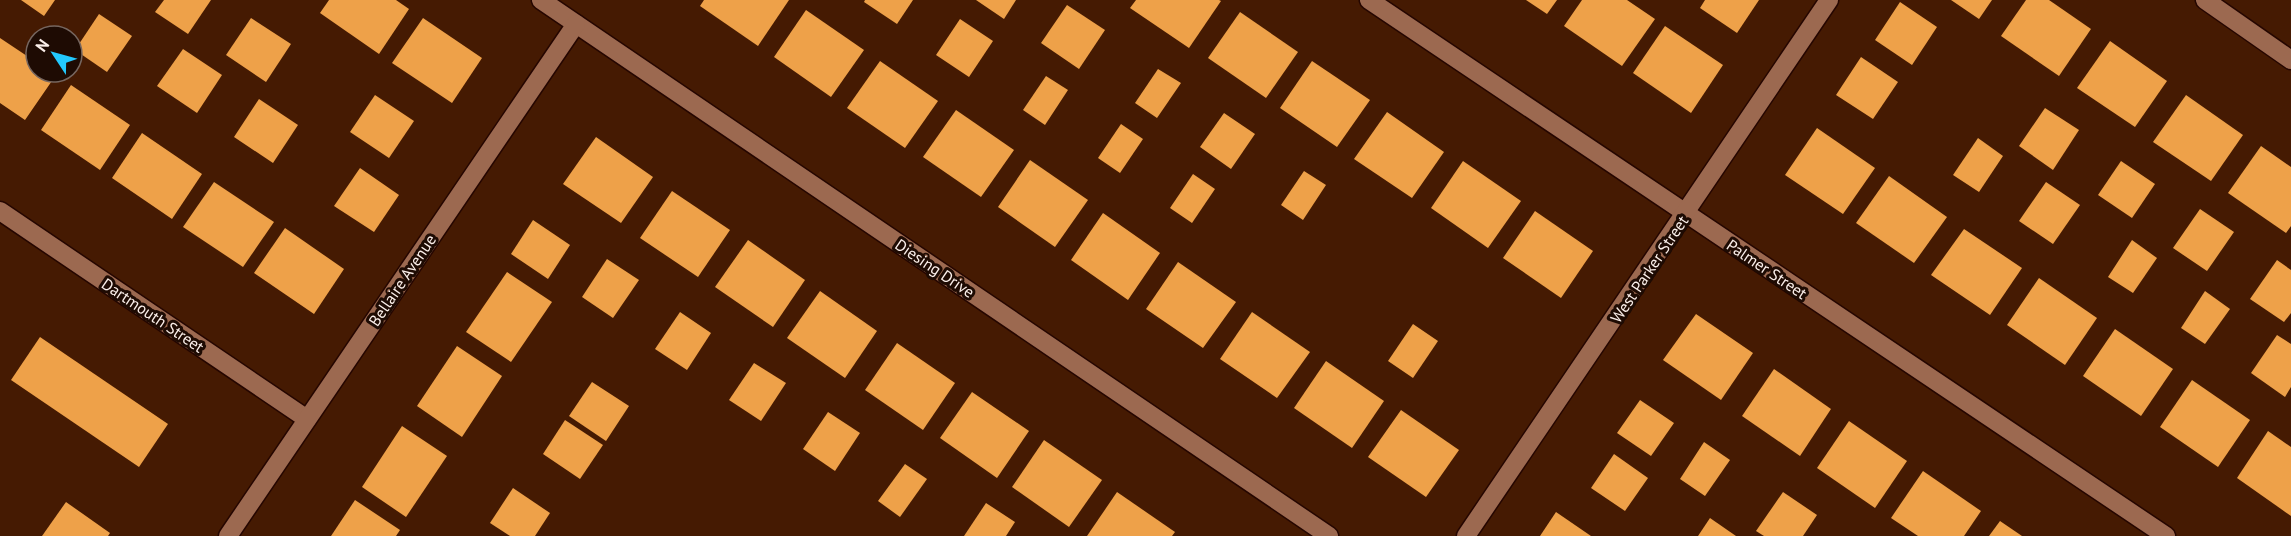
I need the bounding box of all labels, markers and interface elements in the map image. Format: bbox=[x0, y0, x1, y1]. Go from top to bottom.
north arrow bbox=[24, 24, 84, 84]
text: N bbox=[31, 35, 53, 55]
street label: West Parker Street bbox=[1606, 211, 1693, 326]
street label: Bellaire Avenue bbox=[364, 230, 440, 330]
street label: Diesing Drive bbox=[892, 234, 978, 302]
street label: Palmer Street bbox=[1723, 235, 1811, 304]
street label: Dartmouth Street bbox=[98, 273, 208, 357]

